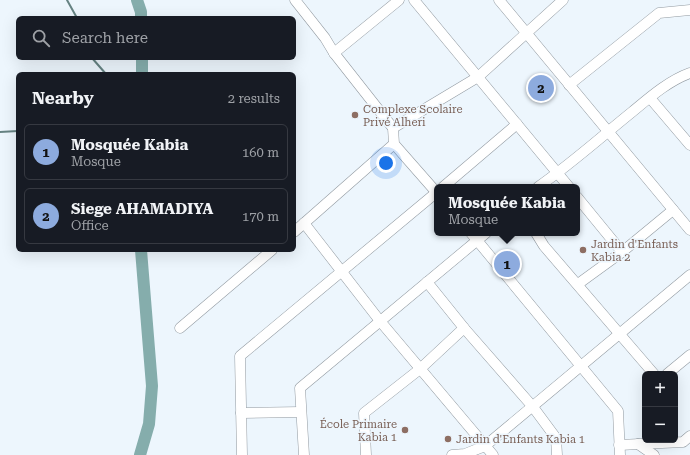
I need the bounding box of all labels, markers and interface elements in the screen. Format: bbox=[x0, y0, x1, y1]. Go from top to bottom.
search box bbox=[16, 16, 296, 60]
icon: search bbox=[30, 27, 52, 49]
text: Search here bbox=[62, 29, 148, 47]
pin: 2 bbox=[528, 73, 554, 103]
text: Nearby bbox=[32, 88, 94, 108]
text: 2 results bbox=[228, 91, 280, 106]
place label: Complexe Scolaire Privé Alheri bbox=[363, 103, 462, 129]
marker: Complexe Scolaire Privé Alheri bbox=[350, 110, 360, 120]
text: Mosquée Kabia bbox=[71, 136, 188, 154]
text: 1 bbox=[42, 145, 50, 160]
text: 160 m bbox=[242, 145, 279, 160]
your location bbox=[376, 153, 396, 173]
text: Mosque bbox=[71, 154, 121, 169]
popup bbox=[434, 184, 580, 236]
text: Mosquée Kabia bbox=[448, 194, 566, 212]
text: Siege AHAMADIYA bbox=[71, 200, 213, 218]
text: 2 bbox=[42, 209, 50, 224]
text: 170 m bbox=[242, 209, 279, 224]
text: Mosque bbox=[448, 212, 498, 227]
text: Office bbox=[71, 218, 109, 233]
place label: Jardin d'Enfants Kabia 2 bbox=[591, 238, 678, 264]
marker: Jardin d'Enfants Kabia 2 bbox=[578, 245, 588, 255]
pin: 1 bbox=[494, 249, 520, 279]
map controls bbox=[642, 371, 678, 443]
button: + bbox=[642, 371, 678, 407]
button: − bbox=[642, 407, 678, 443]
place label: École Primaire Kabia 1 bbox=[320, 417, 397, 444]
marker: École Primaire Kabia 1 bbox=[400, 425, 410, 435]
place label: Jardin d'Enfants Kabia 1 bbox=[456, 433, 585, 446]
marker: Jardin d'Enfants Kabia 1 bbox=[443, 434, 453, 444]

